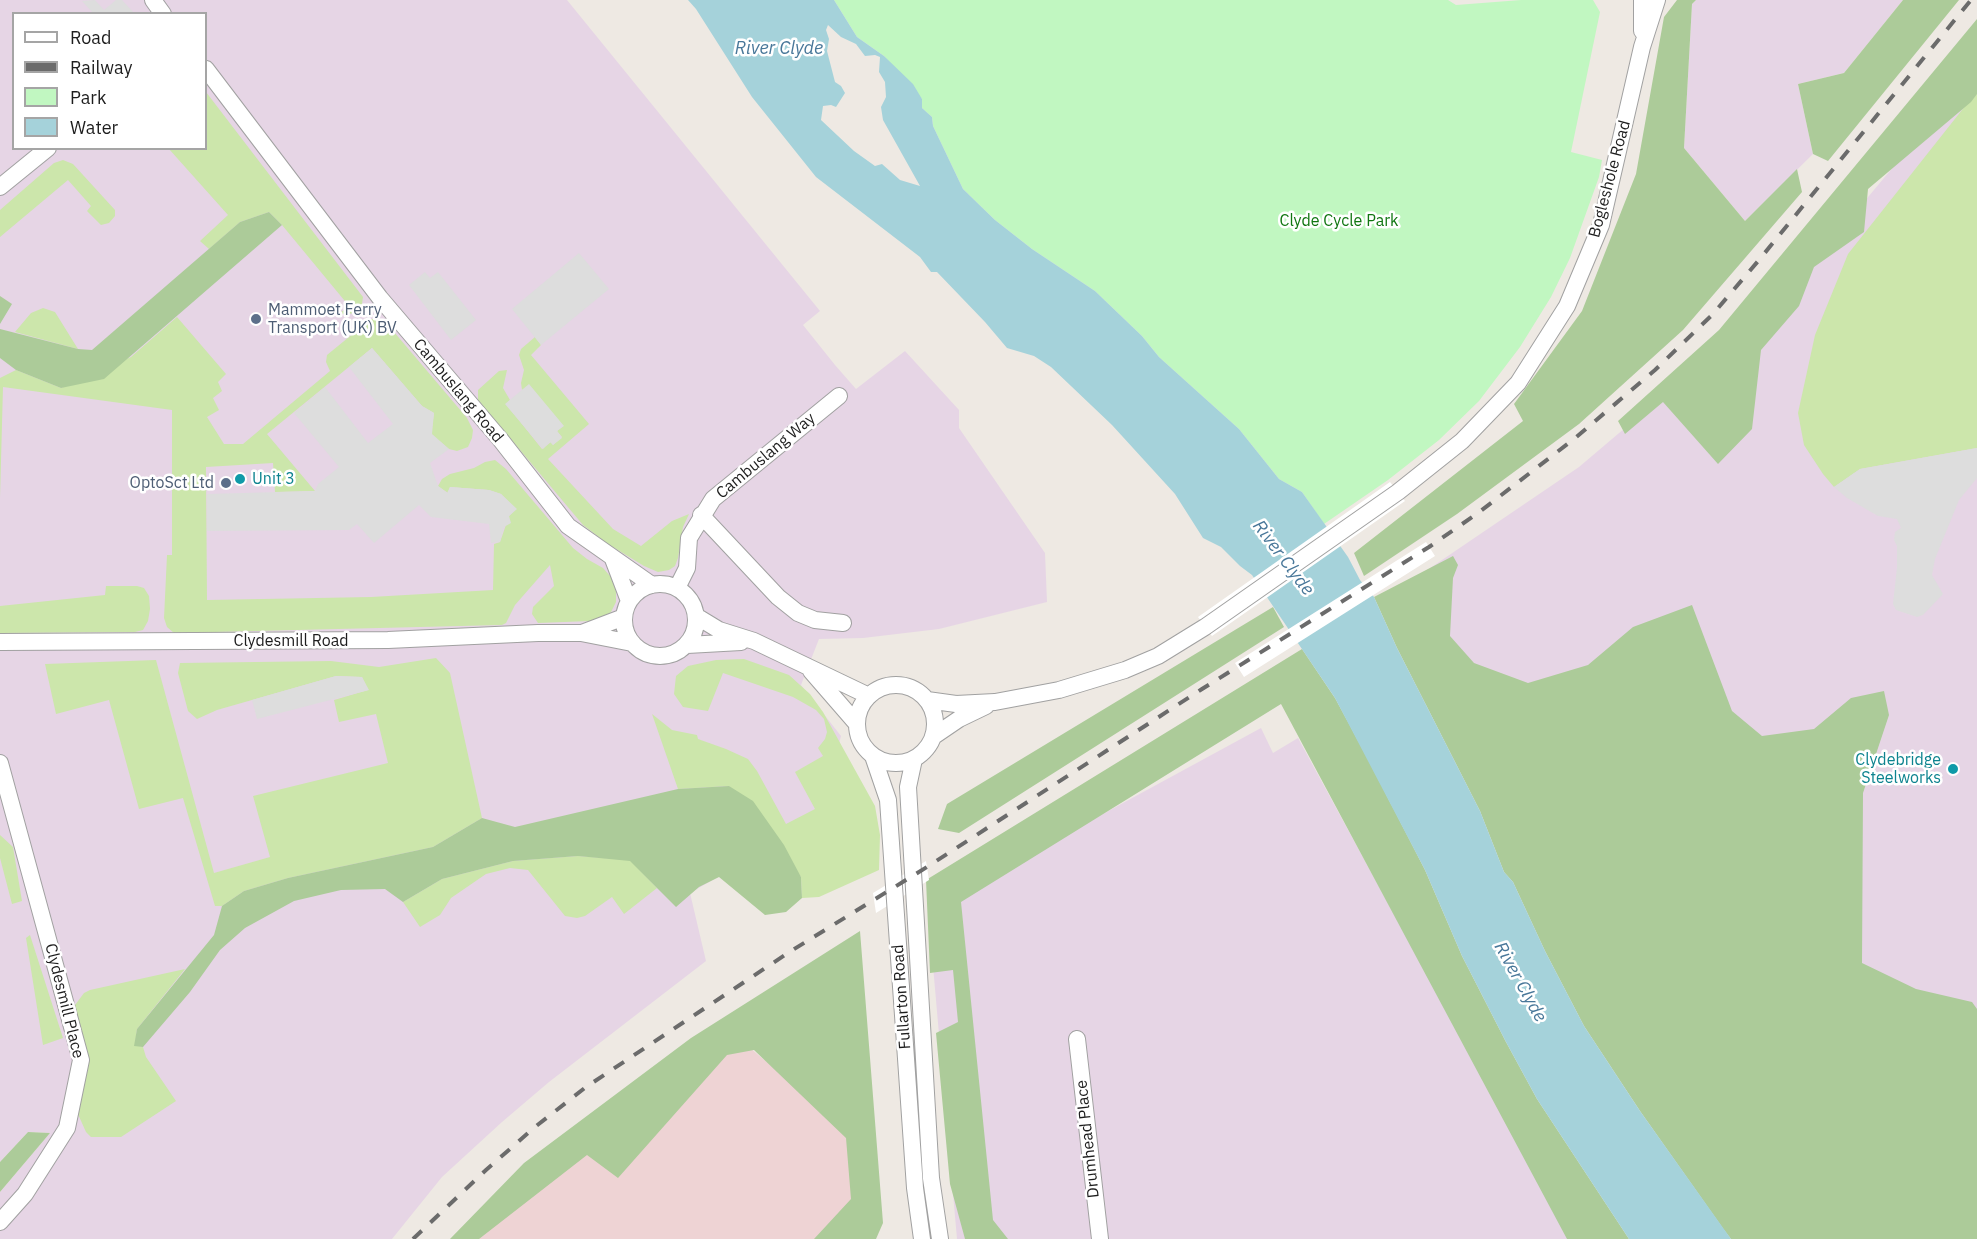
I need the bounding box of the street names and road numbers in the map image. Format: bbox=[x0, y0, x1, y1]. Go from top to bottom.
street label: Bogleshole Road bbox=[1585, 118, 1635, 240]
street label: Cambuslang Road bbox=[409, 335, 507, 447]
street label: Cambuslang Way bbox=[713, 409, 819, 503]
street label: Clydesmill Road bbox=[233, 631, 349, 651]
street label: Clydesmill Place bbox=[40, 942, 88, 1060]
street label: Fullarton Road bbox=[889, 944, 915, 1050]
street label: Drumhead Place bbox=[1072, 1079, 1104, 1199]

